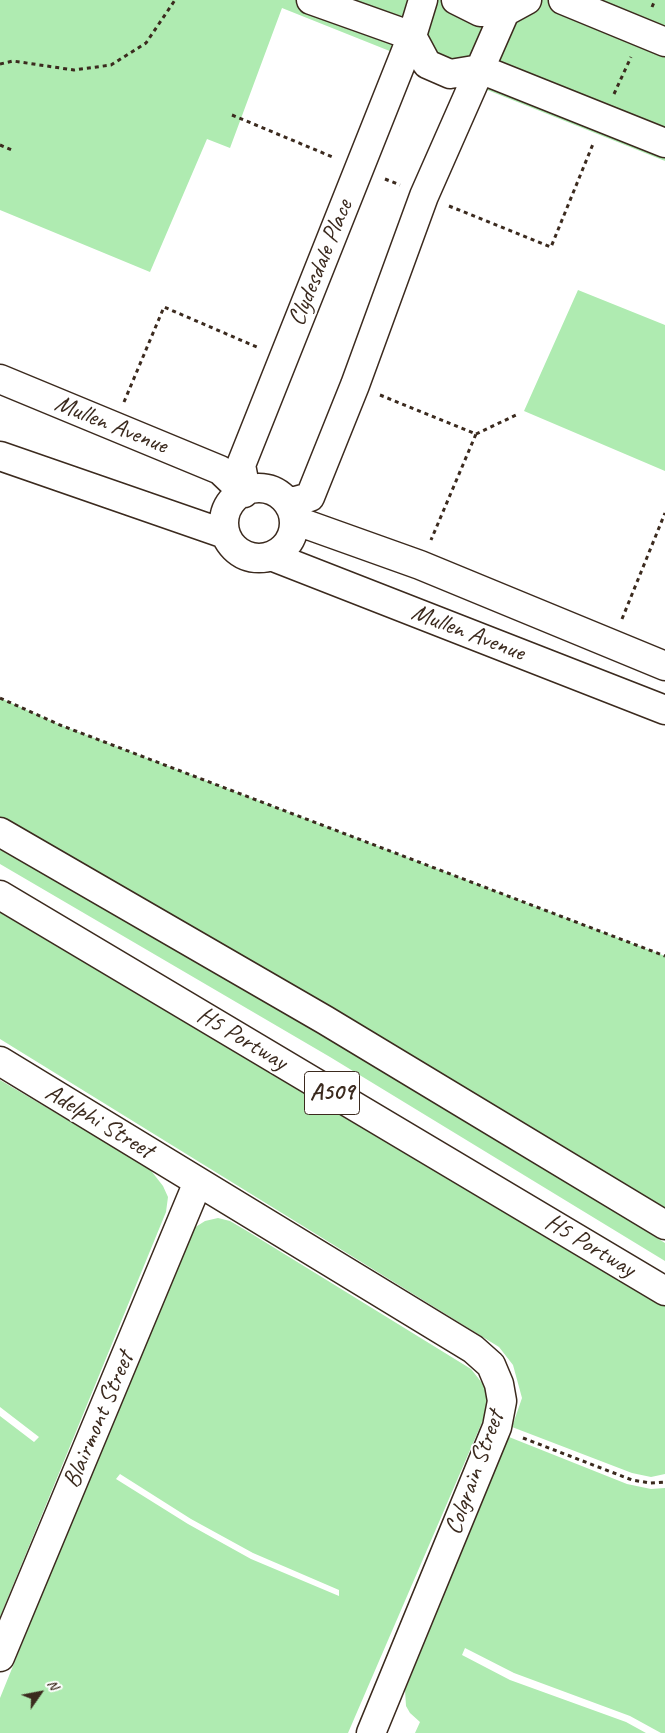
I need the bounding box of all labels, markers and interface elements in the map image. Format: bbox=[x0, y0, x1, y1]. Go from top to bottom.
street label: Clydesdale Place bbox=[282, 196, 360, 330]
street label: Mullen Avenue bbox=[50, 389, 172, 461]
street label: Mullen Avenue bbox=[407, 598, 529, 668]
street label: H5 Portway bbox=[192, 1000, 292, 1078]
road number: A509 bbox=[304, 1072, 360, 1114]
street label: Adelphi Street bbox=[39, 1078, 159, 1166]
street label: H5 Portway bbox=[540, 1207, 640, 1285]
street label: Blairmont Street bbox=[57, 1347, 141, 1493]
street label: Colgrain Street bbox=[439, 1407, 511, 1539]
north arrow bbox=[15, 1668, 65, 1718]
text: N bbox=[44, 1676, 62, 1693]

